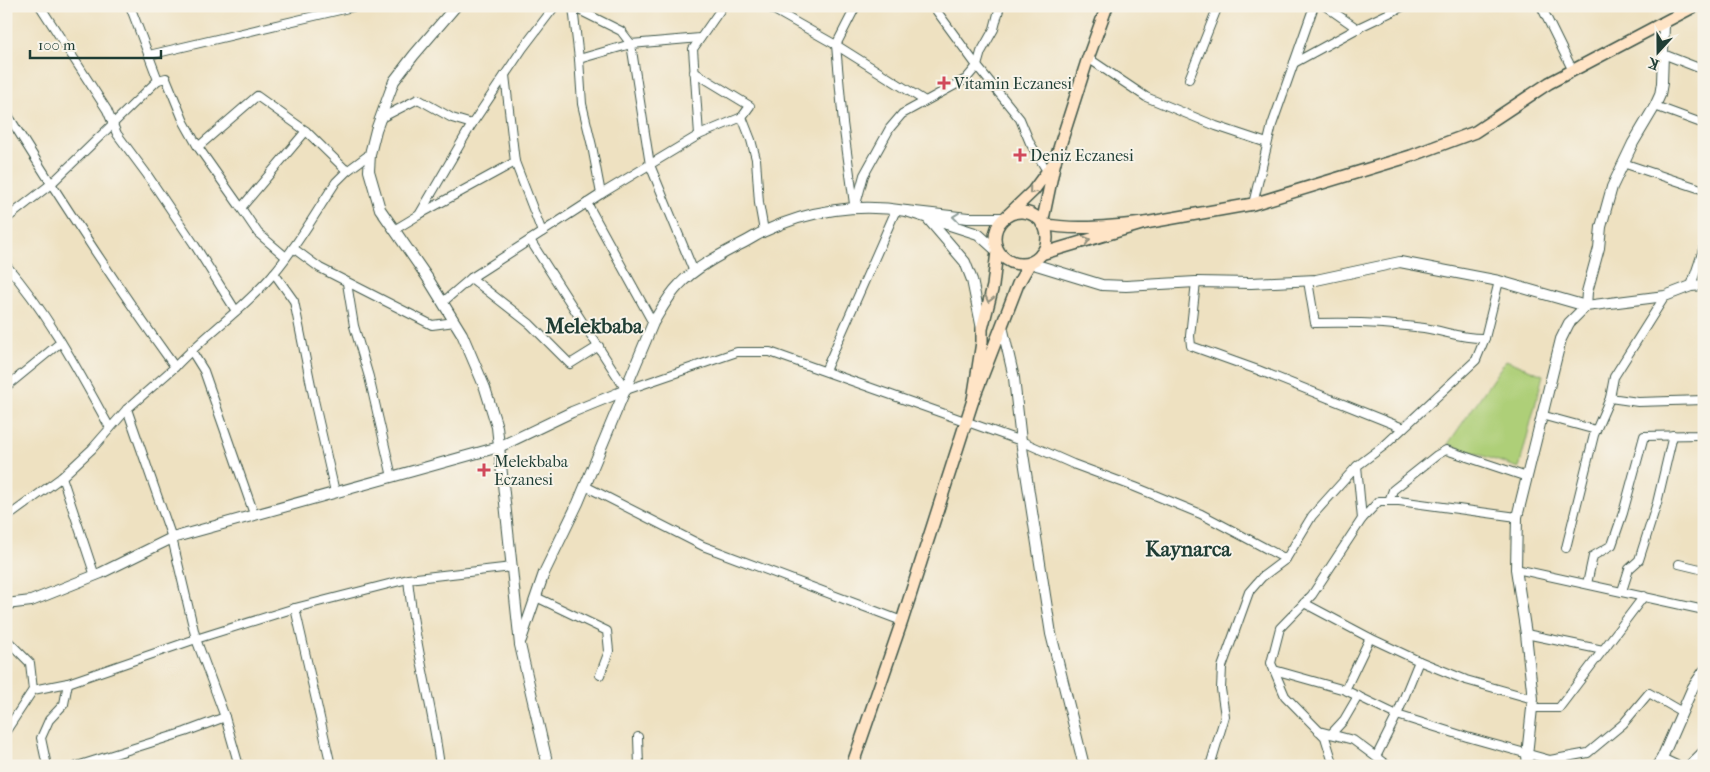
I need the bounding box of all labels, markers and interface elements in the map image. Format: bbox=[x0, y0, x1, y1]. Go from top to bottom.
scale bar bbox=[30, 28, 161, 60]
north arrow bbox=[1632, 28, 1682, 78]
text: 100 m bbox=[38, 36, 76, 54]
text: K bbox=[1645, 54, 1661, 73]
place label: Vitamin Eczanesi bbox=[953, 74, 1072, 93]
marker: Vitamin Eczanesi bbox=[938, 77, 950, 89]
place label: Deniz Eczanesi bbox=[1030, 146, 1134, 165]
marker: Deniz Eczanesi bbox=[1014, 149, 1026, 161]
one-way arrow bbox=[1028, 186, 1037, 195]
one-way arrow bbox=[952, 212, 960, 223]
one-way arrow bbox=[1083, 235, 1091, 245]
one-way arrow bbox=[985, 295, 995, 303]
district label: Melekbaba bbox=[544, 314, 644, 338]
place label: Melekbaba Eczanesi bbox=[494, 452, 569, 489]
marker: Melekbaba Eczanesi bbox=[478, 464, 490, 476]
district label: Kaynarca bbox=[1145, 537, 1232, 561]

